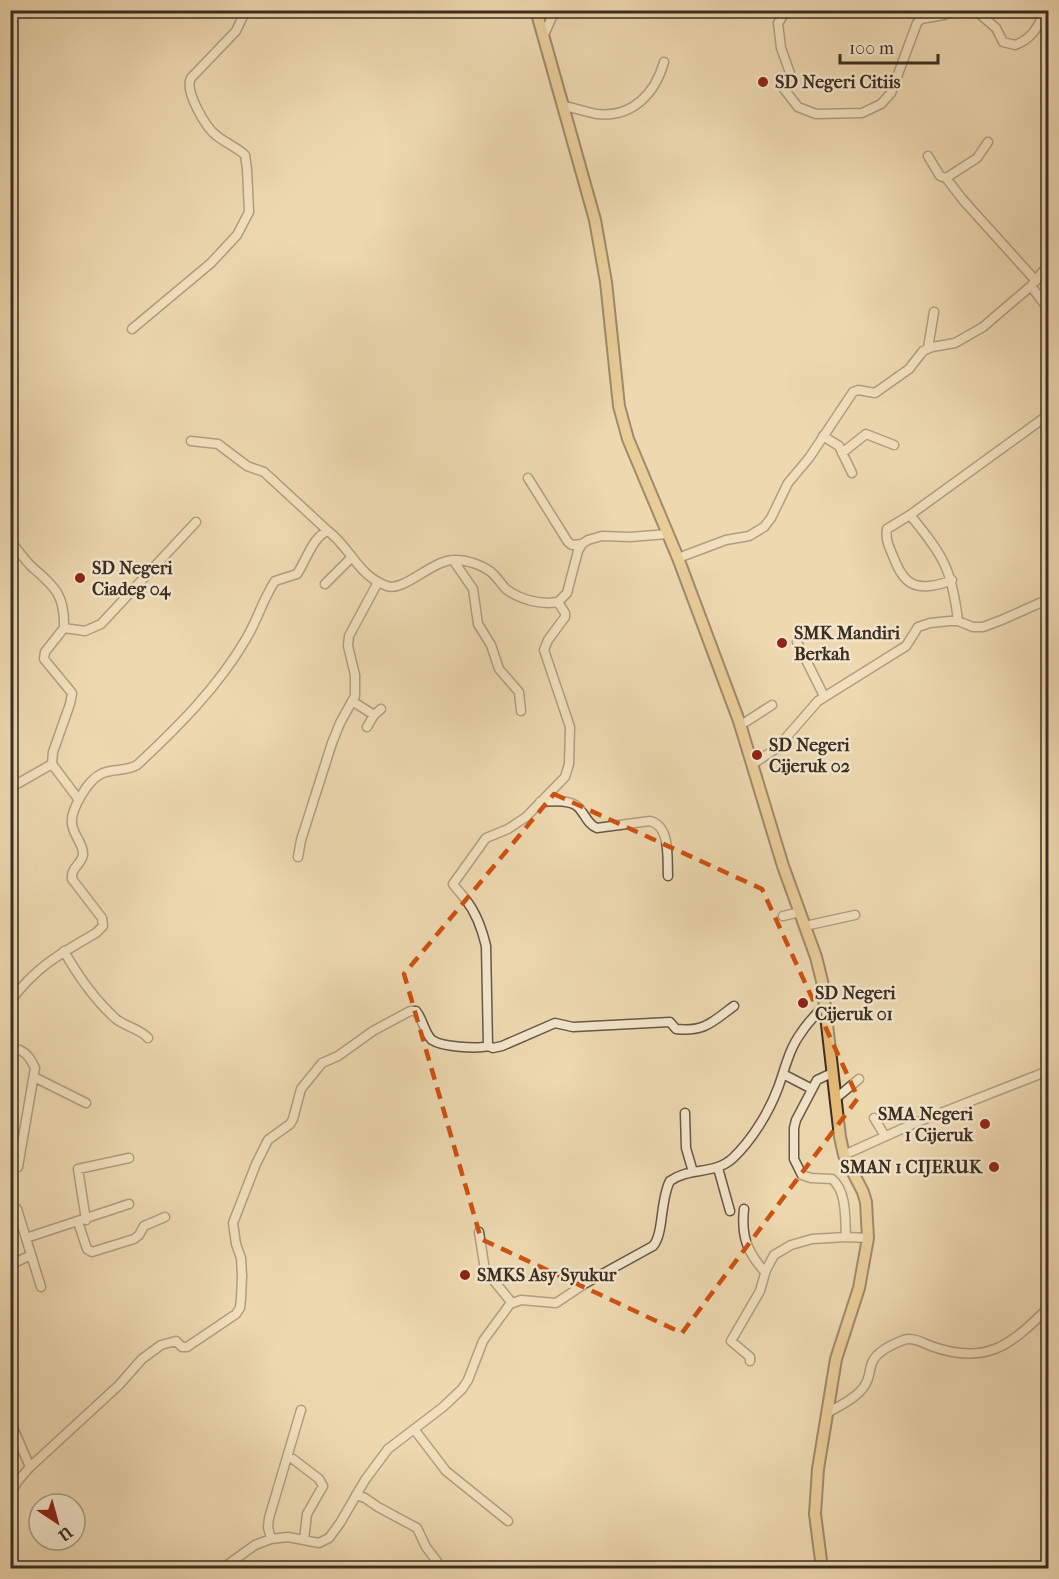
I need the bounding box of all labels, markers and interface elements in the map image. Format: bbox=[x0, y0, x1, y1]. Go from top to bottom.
scale bar bbox=[840, 27, 938, 65]
text: 100 m bbox=[849, 38, 894, 59]
place label: SD Negeri Citiis bbox=[775, 72, 901, 93]
marker: SD Negeri Citiis bbox=[756, 75, 770, 89]
place label: SD Negeri Ciadeg 04 bbox=[92, 558, 173, 600]
marker: SD Negeri Ciadeg 04 bbox=[73, 571, 87, 585]
place label: SMK Mandiri Berkah bbox=[794, 623, 901, 665]
marker: SMK Mandiri Berkah bbox=[775, 636, 789, 650]
place label: SD Negeri Cijeruk 02 bbox=[769, 735, 850, 777]
marker: SD Negeri Cijeruk 02 bbox=[750, 748, 764, 762]
place label: SD Negeri Cijeruk 01 bbox=[815, 983, 896, 1025]
marker: SD Negeri Cijeruk 01 bbox=[796, 996, 810, 1010]
place label: SMA Negeri 1 Cijeruk bbox=[878, 1104, 974, 1146]
marker: SMA Negeri 1 Cijeruk bbox=[978, 1117, 992, 1131]
place label: SMAN 1 CIJERUK bbox=[840, 1157, 984, 1178]
marker: SMAN 1 CIJERUK bbox=[987, 1160, 1001, 1174]
place label: SMKS Asy Syukur bbox=[477, 1265, 617, 1286]
marker: SMKS Asy Syukur bbox=[458, 1268, 472, 1282]
north arrow bbox=[27, 1492, 87, 1552]
text: U bbox=[54, 1522, 77, 1545]

